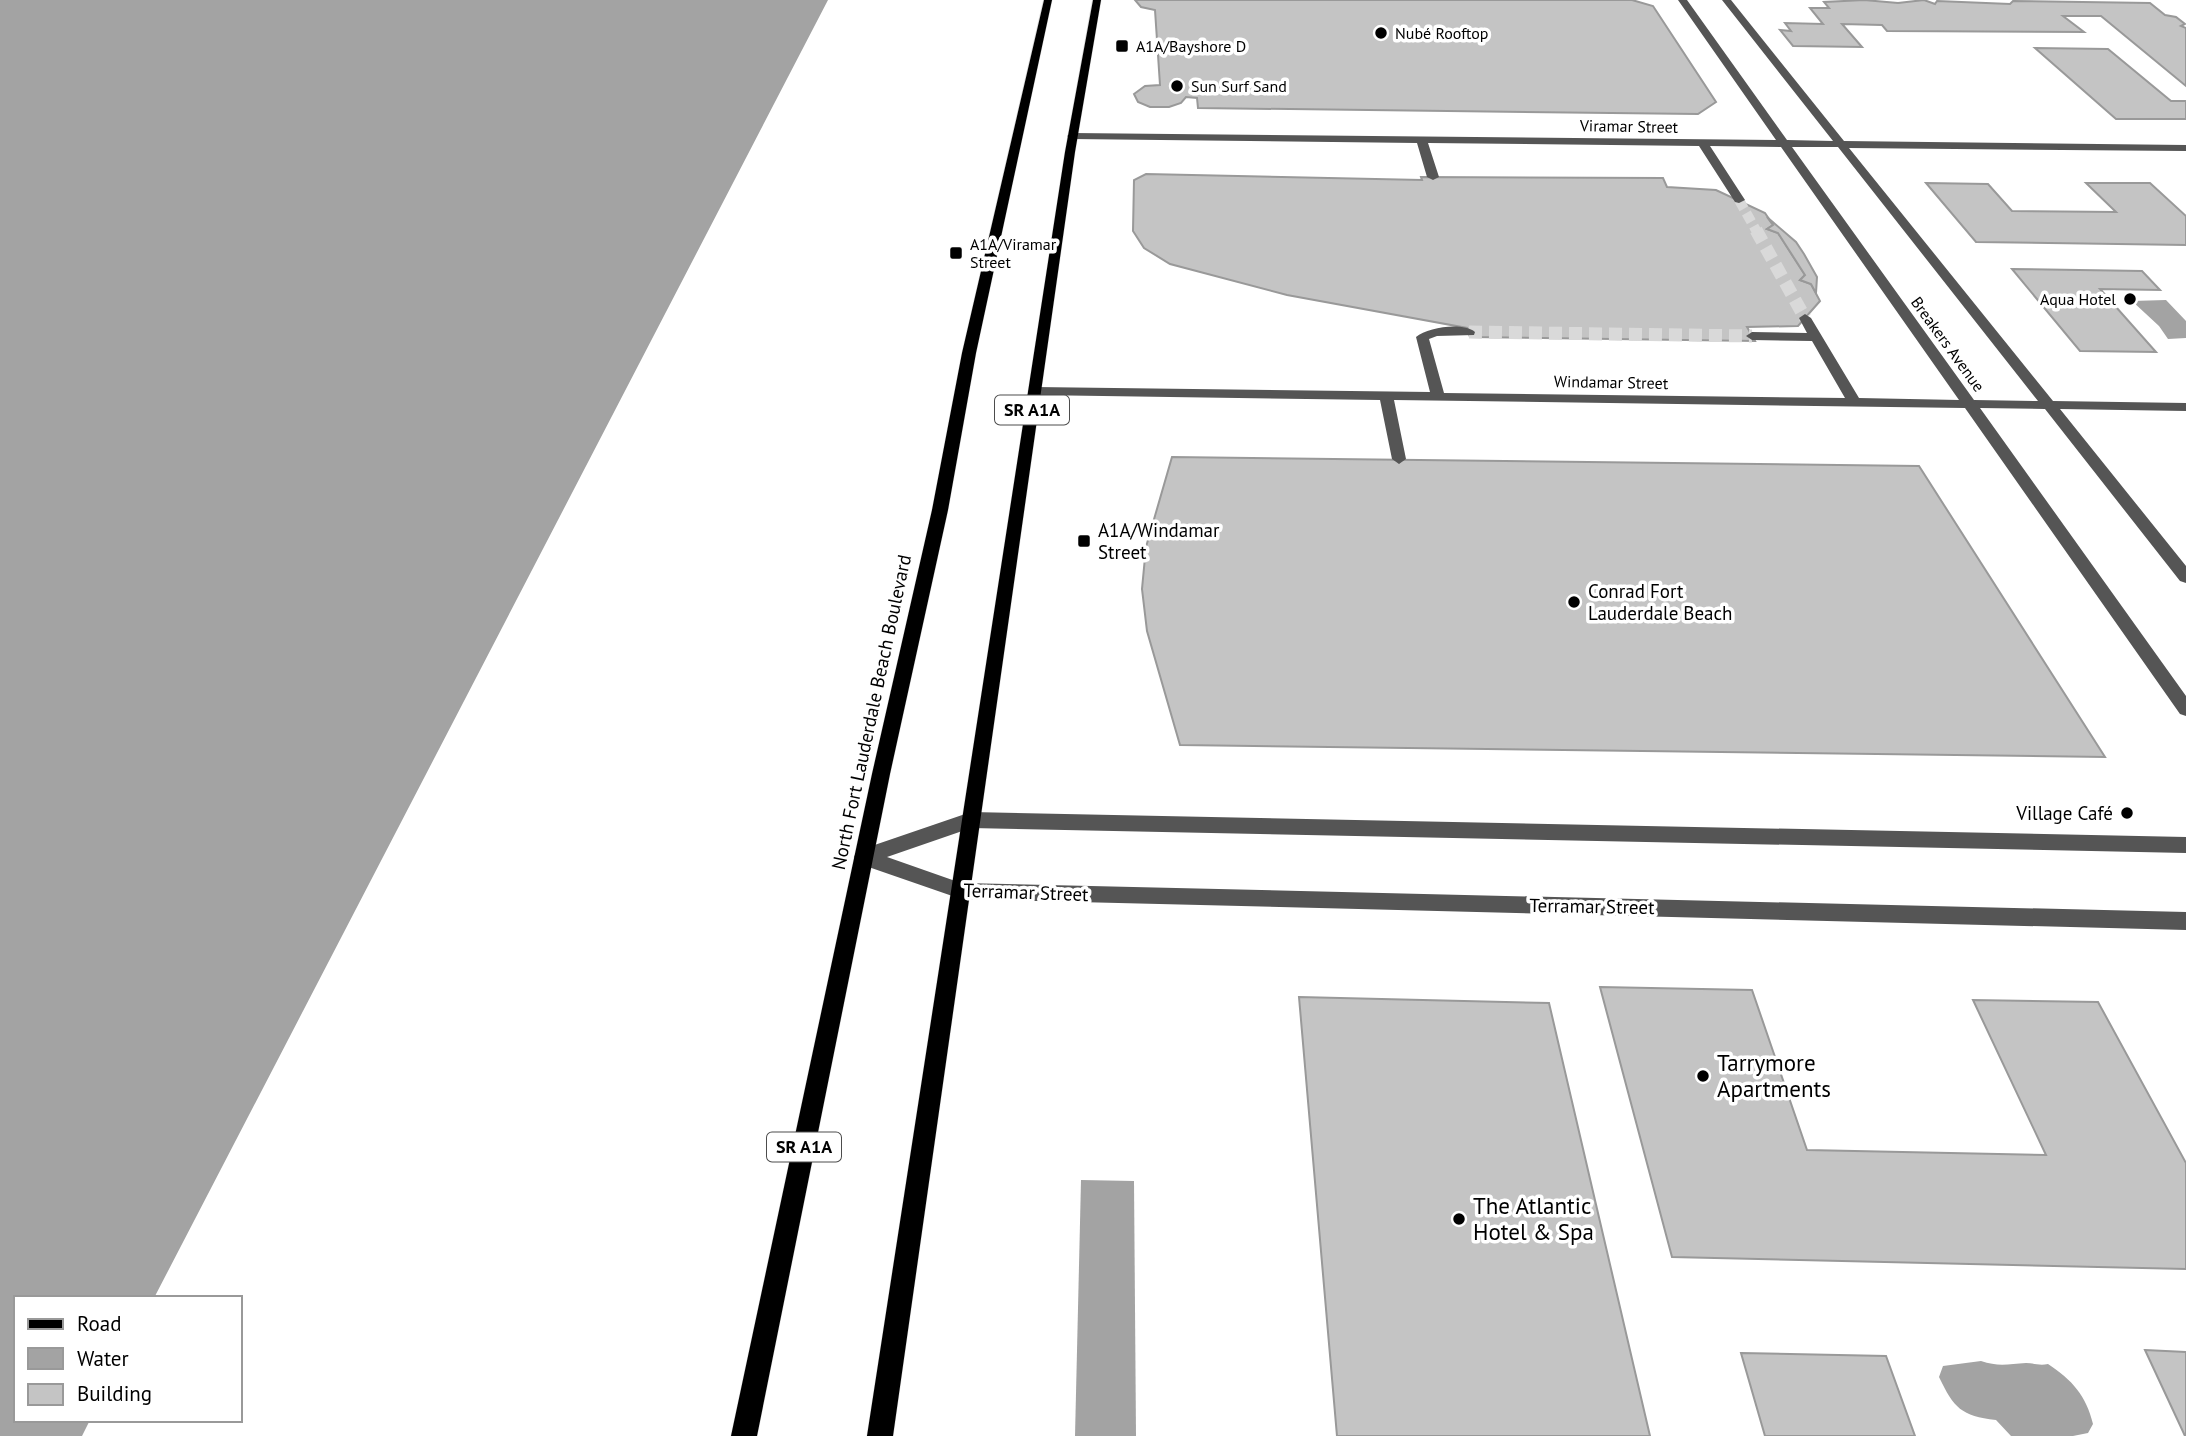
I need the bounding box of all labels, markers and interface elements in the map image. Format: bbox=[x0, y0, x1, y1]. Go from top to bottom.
place label: Nubé Rooftop bbox=[1395, 23, 1488, 43]
marker: Nubé Rooftop bbox=[1373, 25, 1389, 41]
place label: A1A/Bayshore D bbox=[1136, 36, 1246, 56]
marker: A1A/Bayshore D bbox=[1114, 38, 1130, 54]
place label: Sun Surf Sand bbox=[1191, 76, 1287, 96]
marker: Sun Surf Sand bbox=[1169, 78, 1185, 94]
street label: Viramar Street bbox=[1579, 115, 1679, 137]
place label: A1A/Viramar Street bbox=[970, 234, 1057, 272]
marker: A1A/Viramar Street bbox=[948, 245, 964, 261]
place label: Aqua Hotel bbox=[2040, 289, 2116, 309]
marker: Aqua Hotel bbox=[2122, 291, 2138, 307]
street label: Breakers Avenue bbox=[1907, 293, 1989, 395]
street label: Windamar Street bbox=[1554, 371, 1669, 393]
road number: SR A1A bbox=[995, 396, 1069, 424]
place label: A1A/Windamar Street bbox=[1098, 518, 1220, 564]
marker: A1A/Windamar Street bbox=[1076, 533, 1092, 549]
street label: North Fort Lauderdale Beach Boulevard bbox=[826, 552, 916, 872]
place label: Conrad Fort Lauderdale Beach bbox=[1588, 579, 1733, 625]
marker: Conrad Fort Lauderdale Beach bbox=[1566, 594, 1582, 610]
place label: Village Café bbox=[2015, 801, 2113, 825]
marker: Village Café bbox=[2119, 805, 2135, 821]
street label: Terramar Street bbox=[963, 878, 1089, 906]
street label: Terramar Street bbox=[1529, 893, 1655, 919]
place label: Tarrymore Apartments bbox=[1717, 1048, 1831, 1103]
marker: Tarrymore Apartments bbox=[1695, 1068, 1711, 1084]
road number: SR A1A bbox=[767, 1132, 841, 1162]
place label: The Atlantic Hotel & Spa bbox=[1473, 1191, 1594, 1246]
marker: The Atlantic Hotel & Spa bbox=[1451, 1211, 1467, 1227]
legend bbox=[14, 1296, 242, 1422]
text: Road bbox=[77, 1310, 121, 1337]
text: Water bbox=[77, 1345, 129, 1372]
text: Building bbox=[77, 1380, 152, 1407]

